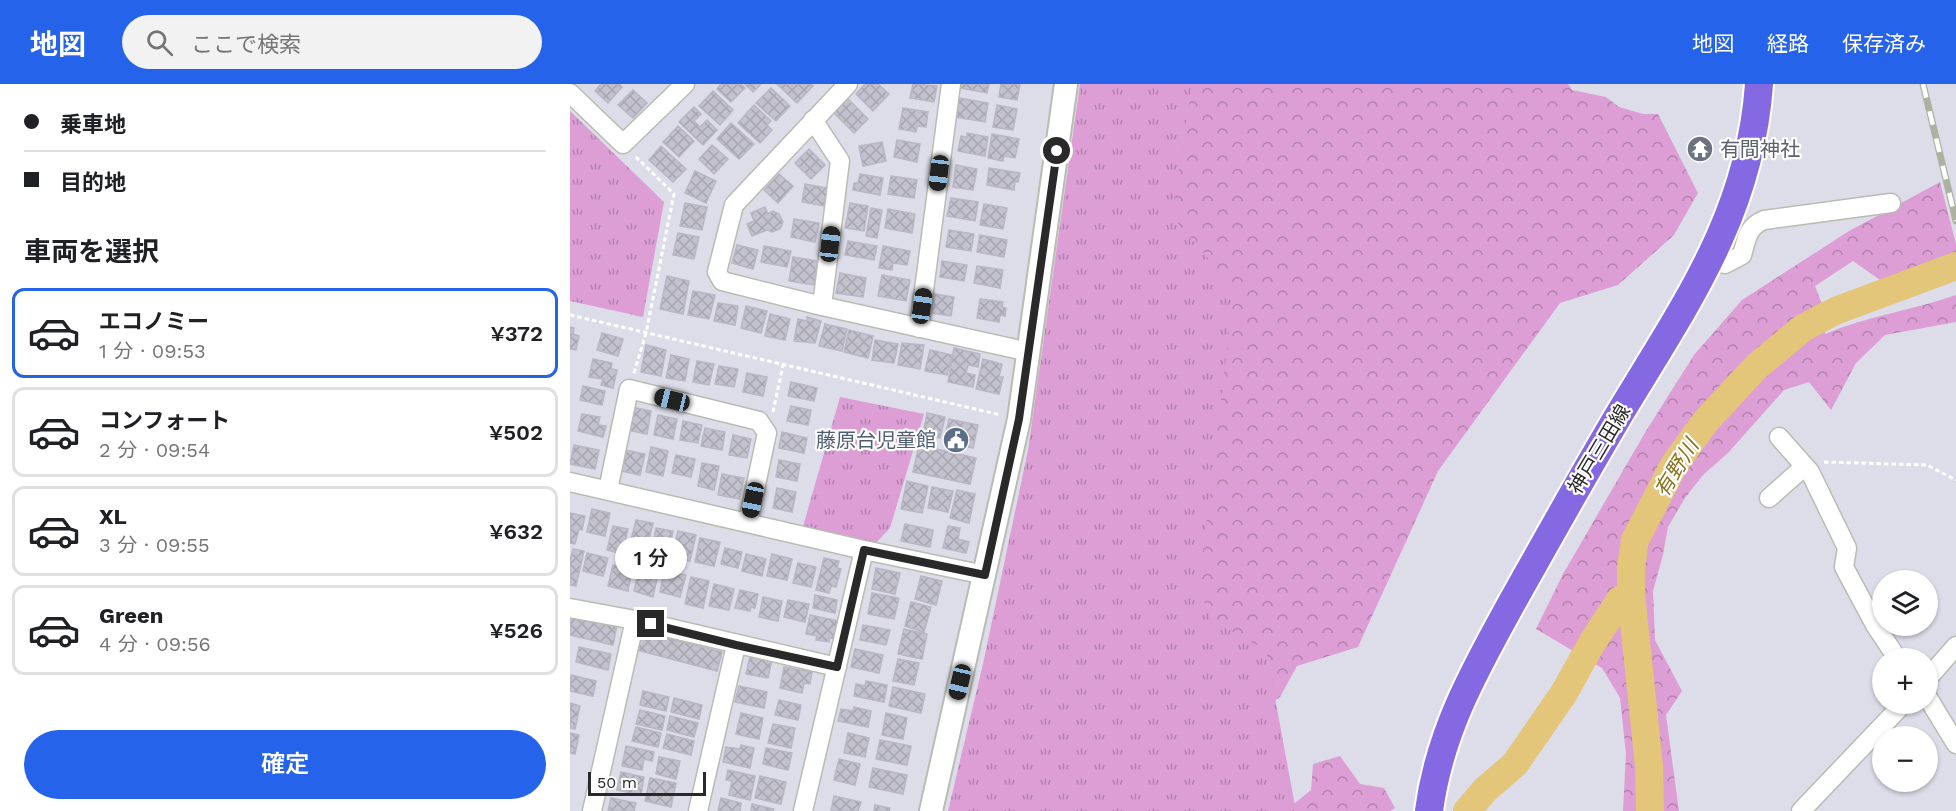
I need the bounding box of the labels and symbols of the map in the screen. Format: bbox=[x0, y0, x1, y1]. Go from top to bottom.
temple icon: 有間神社 bbox=[1685, 134, 1715, 164]
route start bbox=[1043, 137, 1070, 164]
place label: 有間神社 bbox=[1720, 137, 1800, 161]
car bbox=[928, 154, 950, 192]
car bbox=[819, 225, 841, 263]
car bbox=[911, 287, 933, 325]
car bbox=[652, 387, 692, 413]
street label: 神戸三田線 bbox=[1563, 400, 1635, 498]
public building icon: 藤原台児童館 bbox=[941, 425, 971, 455]
place label: 藤原台児童館 bbox=[816, 428, 936, 452]
water label: 有野川 bbox=[1649, 433, 1704, 501]
car bbox=[740, 481, 766, 519]
callout: 1 分 bbox=[615, 537, 687, 579]
route end bbox=[637, 610, 664, 637]
car bbox=[947, 662, 973, 702]
scale bar bbox=[588, 769, 706, 796]

